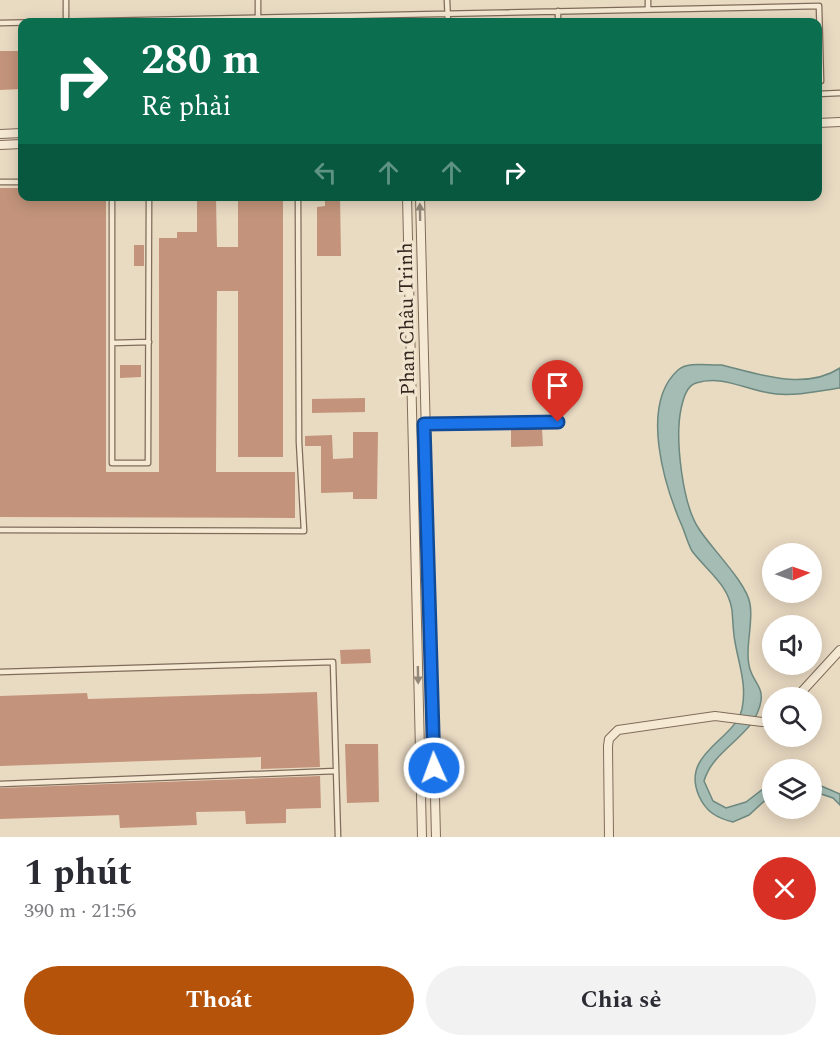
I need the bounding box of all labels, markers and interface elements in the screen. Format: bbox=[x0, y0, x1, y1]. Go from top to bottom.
text: 280 m bbox=[141, 29, 260, 92]
icon: right bbox=[42, 42, 120, 120]
text: Rẽ phải bbox=[141, 86, 231, 128]
icon: left bbox=[309, 156, 342, 189]
icon: ahead bbox=[372, 156, 405, 189]
icon: ahead bbox=[435, 156, 468, 189]
icon: right bbox=[498, 156, 531, 189]
one-way arrow bbox=[416, 202, 425, 221]
street label: Phan Châu Trinh bbox=[391, 242, 423, 396]
pin bbox=[532, 360, 583, 422]
icon: arrive bbox=[541, 369, 574, 402]
north arrow bbox=[762, 543, 822, 603]
map controls bbox=[762, 543, 822, 819]
button: sound bbox=[762, 615, 822, 675]
one-way arrow bbox=[413, 665, 422, 684]
button: search bbox=[762, 687, 822, 747]
position arrow bbox=[402, 736, 466, 800]
button: layers bbox=[762, 759, 822, 819]
text: 1 phút bbox=[24, 846, 132, 901]
button: close bbox=[753, 857, 816, 920]
text: 390 m · 21:56 bbox=[24, 896, 136, 926]
button: Thoát bbox=[24, 966, 414, 1035]
button: Chia sẻ bbox=[426, 966, 816, 1035]

